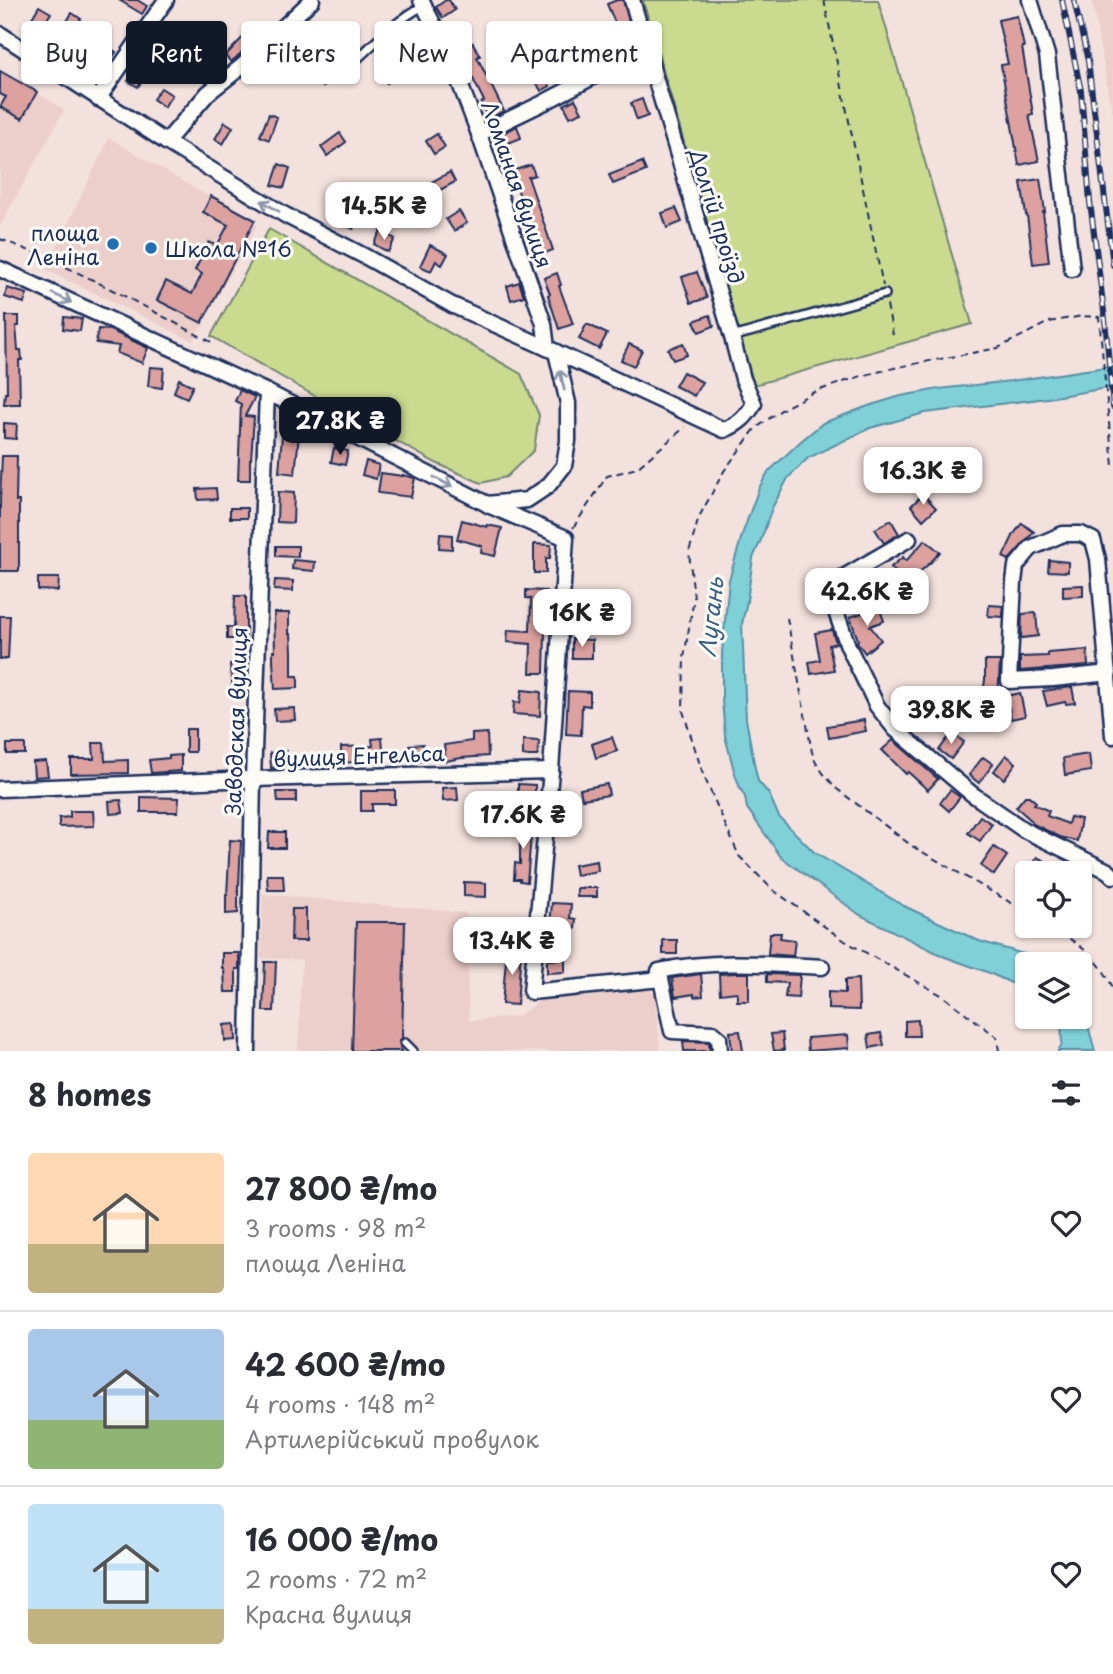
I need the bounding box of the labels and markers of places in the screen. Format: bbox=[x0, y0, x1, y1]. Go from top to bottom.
pin: 14.5K ₴ bbox=[319, 182, 449, 242]
place label: площа Леніна bbox=[27, 216, 99, 272]
place label: Школа №16 bbox=[165, 232, 292, 264]
marker: площа Леніна bbox=[105, 236, 121, 252]
marker: Школа №16 bbox=[143, 240, 159, 256]
pin: 27.8K ₴ bbox=[275, 398, 405, 457]
pin: 16.3K ₴ bbox=[858, 448, 988, 507]
pin: 42.6K ₴ bbox=[802, 568, 932, 628]
pin: 16K ₴ bbox=[533, 590, 631, 649]
pin: 39.8K ₴ bbox=[886, 686, 1016, 746]
pin: 17.6K ₴ bbox=[458, 792, 588, 851]
pin: 13.4K ₴ bbox=[447, 918, 577, 977]

